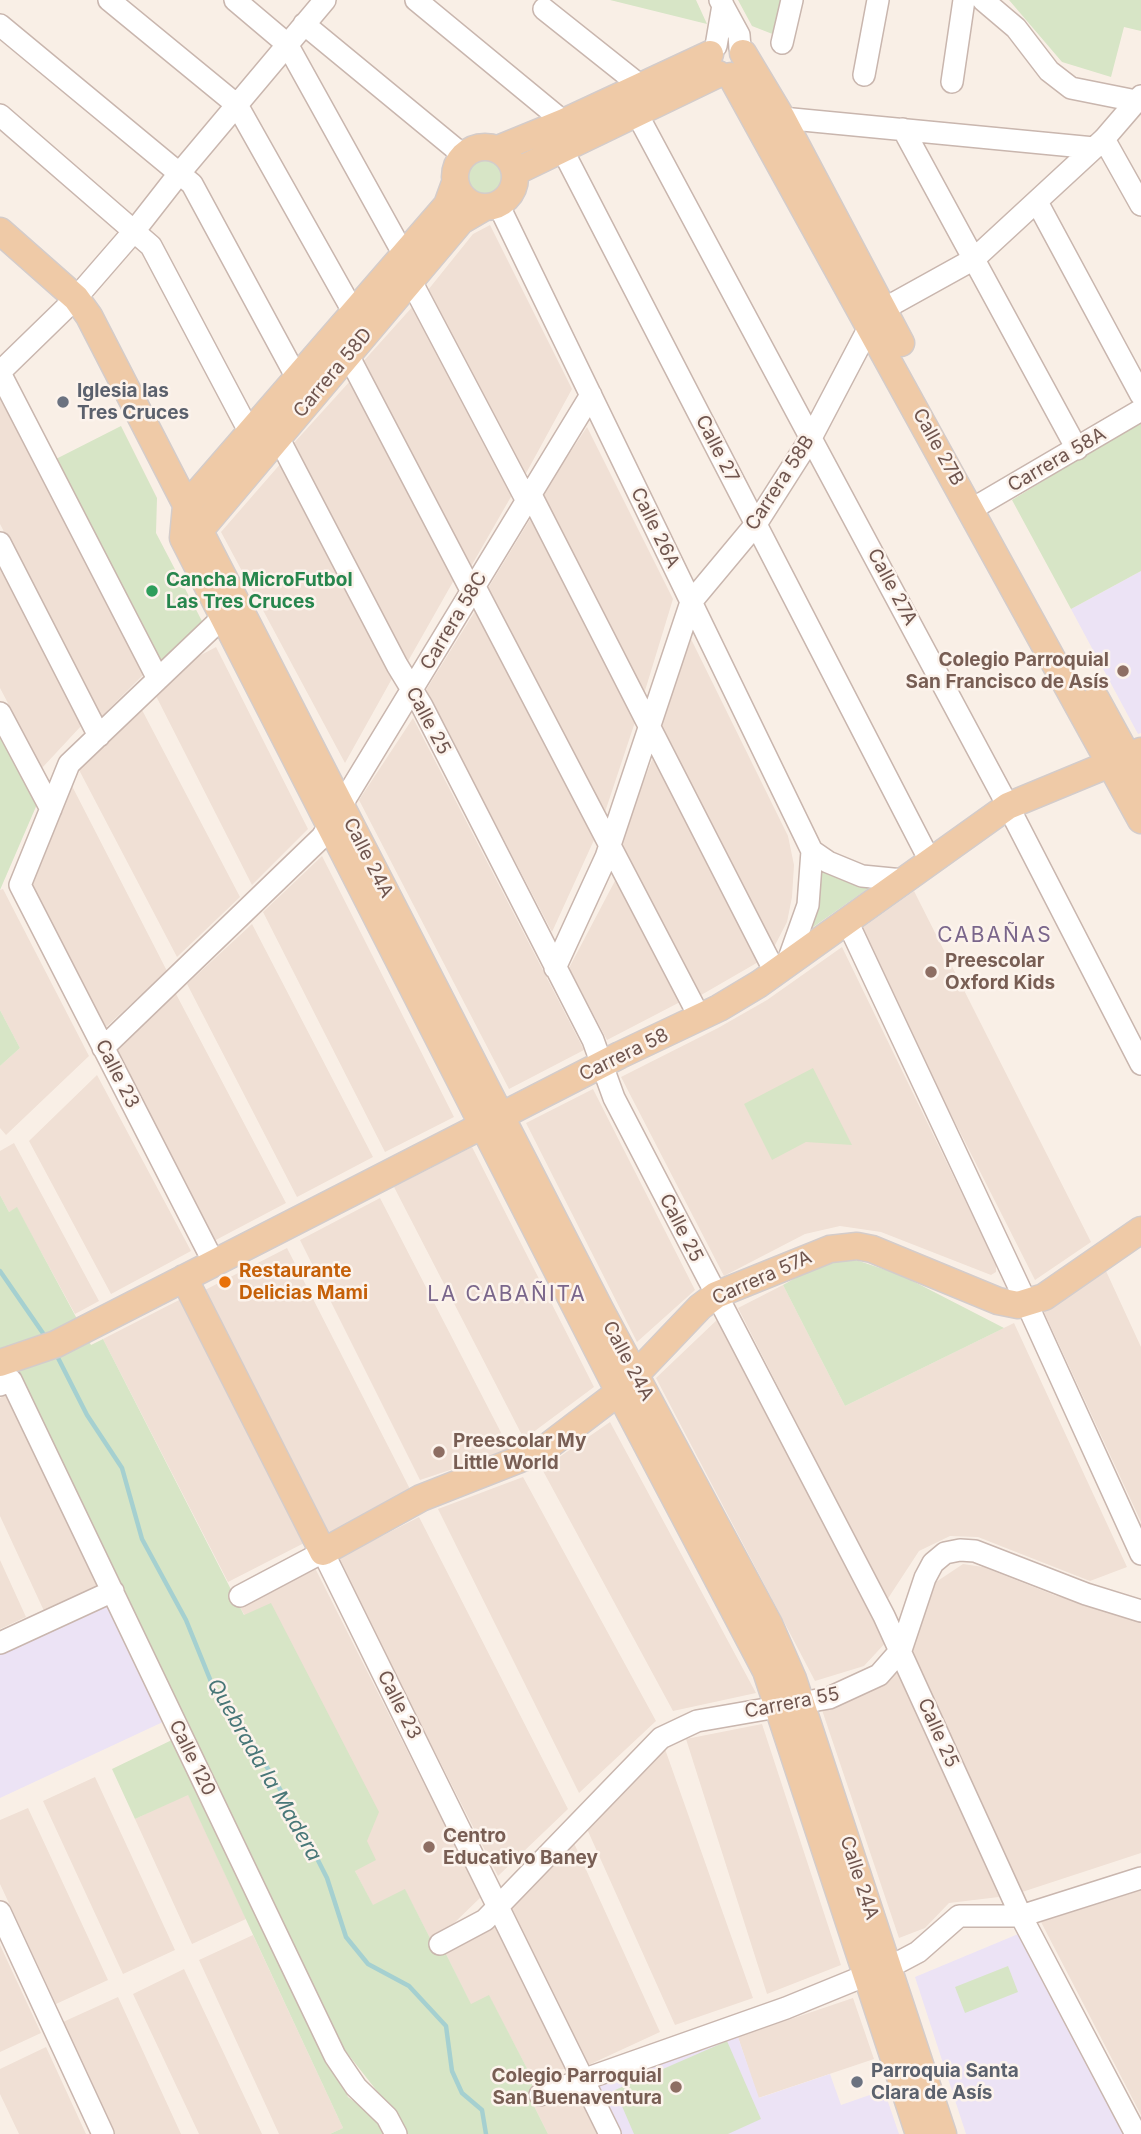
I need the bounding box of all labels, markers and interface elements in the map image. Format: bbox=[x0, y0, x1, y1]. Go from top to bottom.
street label: Carrera 58D bbox=[289, 324, 377, 422]
place label: Iglesia las Tres Cruces bbox=[77, 380, 189, 424]
marker: Iglesia las Tres Cruces bbox=[55, 394, 71, 410]
street label: Calle 27B bbox=[907, 404, 969, 490]
street label: Calle 27 bbox=[690, 412, 744, 486]
street label: Carrera 58A bbox=[1004, 423, 1110, 497]
street label: Carrera 58B bbox=[741, 431, 819, 535]
street label: Calle 26A bbox=[626, 484, 684, 572]
street label: Calle 27A bbox=[862, 545, 922, 629]
street label: Carrera 58C bbox=[416, 568, 492, 674]
place label: Cancha MicroFutbol Las Tres Cruces bbox=[166, 569, 353, 613]
marker: Cancha MicroFutbol Las Tres Cruces bbox=[144, 583, 160, 599]
place label: Colegio Parroquial San Francisco de Asís bbox=[906, 649, 1109, 693]
marker: Colegio Parroquial San Francisco de Asís bbox=[1115, 663, 1131, 679]
street label: Calle 25 bbox=[401, 683, 455, 759]
street label: Calle 24A bbox=[338, 814, 398, 902]
district label: CABAÑAS bbox=[938, 923, 1052, 949]
place label: Preescolar Oxford Kids bbox=[945, 950, 1055, 994]
marker: Preescolar Oxford Kids bbox=[923, 964, 939, 980]
street label: Carrera 58 bbox=[576, 1024, 672, 1086]
street label: Calle 23 bbox=[90, 1036, 144, 1112]
street label: Calle 25 bbox=[654, 1190, 708, 1266]
street label: Carrera 57A bbox=[709, 1246, 815, 1310]
place label: Restaurante Delicias Mami bbox=[239, 1260, 368, 1304]
marker: Restaurante Delicias Mami bbox=[217, 1274, 233, 1290]
district label: LA CABAÑITA bbox=[429, 1282, 585, 1308]
street label: Calle 24A bbox=[598, 1317, 658, 1405]
place label: Preescolar My Little World bbox=[453, 1430, 586, 1474]
marker: Preescolar My Little World bbox=[431, 1444, 447, 1460]
street label: Calle 23 bbox=[372, 1667, 426, 1743]
water label: Quebrada la Madera bbox=[201, 1674, 327, 1866]
street label: Carrera 55 bbox=[743, 1683, 841, 1723]
street label: Calle 25 bbox=[913, 1695, 963, 1771]
street label: Calle 120 bbox=[164, 1716, 220, 1800]
place label: Centro Educativo Baney bbox=[443, 1825, 598, 1869]
street label: Calle 24A bbox=[835, 1833, 883, 1923]
marker: Centro Educativo Baney bbox=[421, 1839, 437, 1855]
place label: Parroquia Santa Clara de Asís bbox=[871, 2060, 1019, 2104]
place label: Colegio Parroquial San Buenaventura bbox=[491, 2065, 662, 2109]
marker: Parroquia Santa Clara de Asís bbox=[849, 2074, 865, 2090]
marker: Colegio Parroquial San Buenaventura bbox=[668, 2079, 684, 2095]

